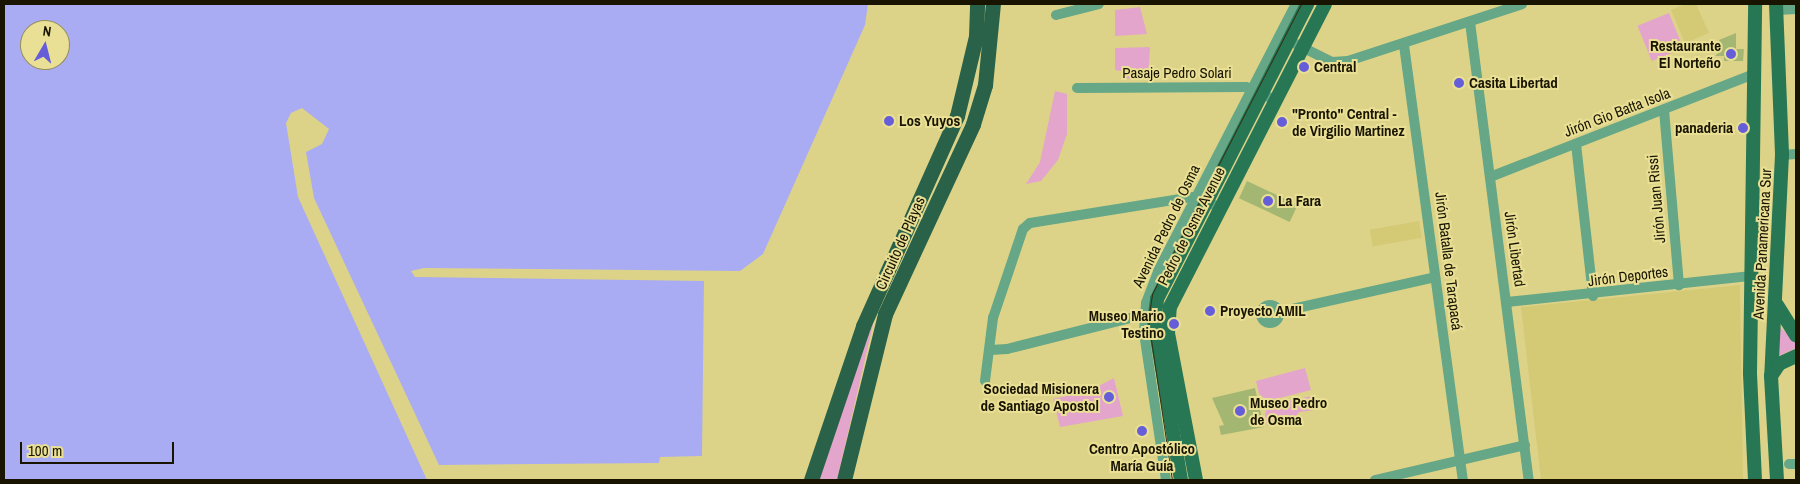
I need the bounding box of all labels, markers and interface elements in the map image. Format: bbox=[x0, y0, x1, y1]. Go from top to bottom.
north arrow bbox=[20, 20, 70, 70]
text: N bbox=[42, 22, 52, 41]
place label: Restaurante El Norteño bbox=[1650, 36, 1721, 71]
marker: Restaurante El Norteño bbox=[1725, 48, 1737, 60]
place label: Central bbox=[1314, 58, 1356, 76]
marker: Central bbox=[1298, 61, 1310, 73]
street label: Pasaje Pedro Solari bbox=[1122, 64, 1232, 82]
place label: Casita Libertad bbox=[1469, 74, 1558, 92]
marker: Casita Libertad bbox=[1453, 77, 1465, 89]
street label: Jirón Gio Batta Isola bbox=[1561, 84, 1673, 140]
place label: "Pronto" Central - de Virgilio Martinez bbox=[1292, 104, 1405, 139]
place label: Los Yuyos bbox=[899, 112, 961, 130]
marker: Los Yuyos bbox=[883, 115, 895, 127]
marker: "Pronto" Central - de Virgilio Martinez bbox=[1276, 116, 1288, 128]
place label: panaderia bbox=[1675, 119, 1733, 137]
marker: panaderia bbox=[1737, 122, 1749, 134]
street label: Jirón Juan Rissi bbox=[1643, 154, 1669, 244]
street label: Avenida Pedro de Osma bbox=[1128, 162, 1204, 290]
street label: Pedro de Osma Avenue bbox=[1153, 164, 1229, 288]
street label: Avenida Panamericana Sur bbox=[1749, 168, 1775, 320]
street label: Jirón Batalla de Tarapacá bbox=[1432, 191, 1466, 331]
place label: La Fara bbox=[1278, 192, 1321, 210]
street label: Circuito de Playas bbox=[871, 193, 929, 293]
marker: La Fara bbox=[1262, 195, 1274, 207]
street label: Jirón Libertad bbox=[1501, 210, 1529, 288]
street label: Jirón Deportes bbox=[1587, 262, 1669, 290]
place label: Proyecto AMIL bbox=[1220, 302, 1306, 320]
marker: Proyecto AMIL bbox=[1204, 305, 1216, 317]
place label: Museo Mario Testino bbox=[1089, 306, 1164, 341]
marker: Museo Mario Testino bbox=[1168, 318, 1180, 330]
place label: Sociedad Misionera de Santiago Apostol bbox=[980, 379, 1099, 414]
marker: Sociedad Misionera de Santiago Apostol bbox=[1103, 391, 1115, 403]
place label: Museo Pedro de Osma bbox=[1250, 393, 1327, 428]
marker: Museo Pedro de Osma bbox=[1234, 405, 1246, 417]
marker: Centro Apostólico María Guía bbox=[1136, 425, 1148, 437]
scale bar bbox=[22, 432, 176, 464]
place label: Centro Apostólico María Guía bbox=[1089, 439, 1195, 474]
text: 100 m bbox=[28, 440, 62, 461]

